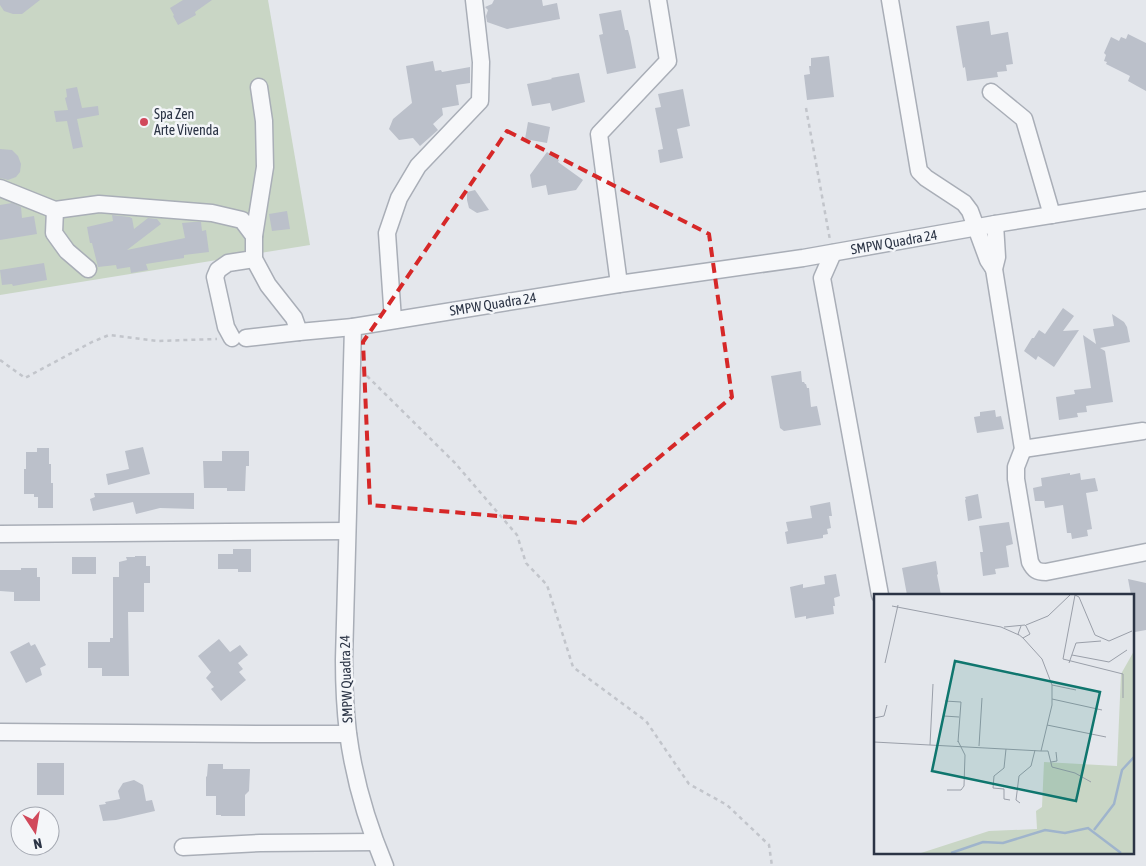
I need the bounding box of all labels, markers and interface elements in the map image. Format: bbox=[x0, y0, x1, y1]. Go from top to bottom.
place label: Spa Zen Arte Vivenda bbox=[154, 106, 219, 138]
marker: Spa Zen Arte Vivenda bbox=[138, 116, 150, 128]
street label: SMPW Quadra 24 bbox=[849, 226, 939, 257]
street label: SMPW Quadra 24 bbox=[448, 289, 538, 319]
inset map bbox=[874, 594, 1134, 854]
street label: SMPW Quadra 24 bbox=[336, 634, 356, 723]
north arrow bbox=[10, 806, 60, 856]
text: N bbox=[32, 835, 43, 852]

